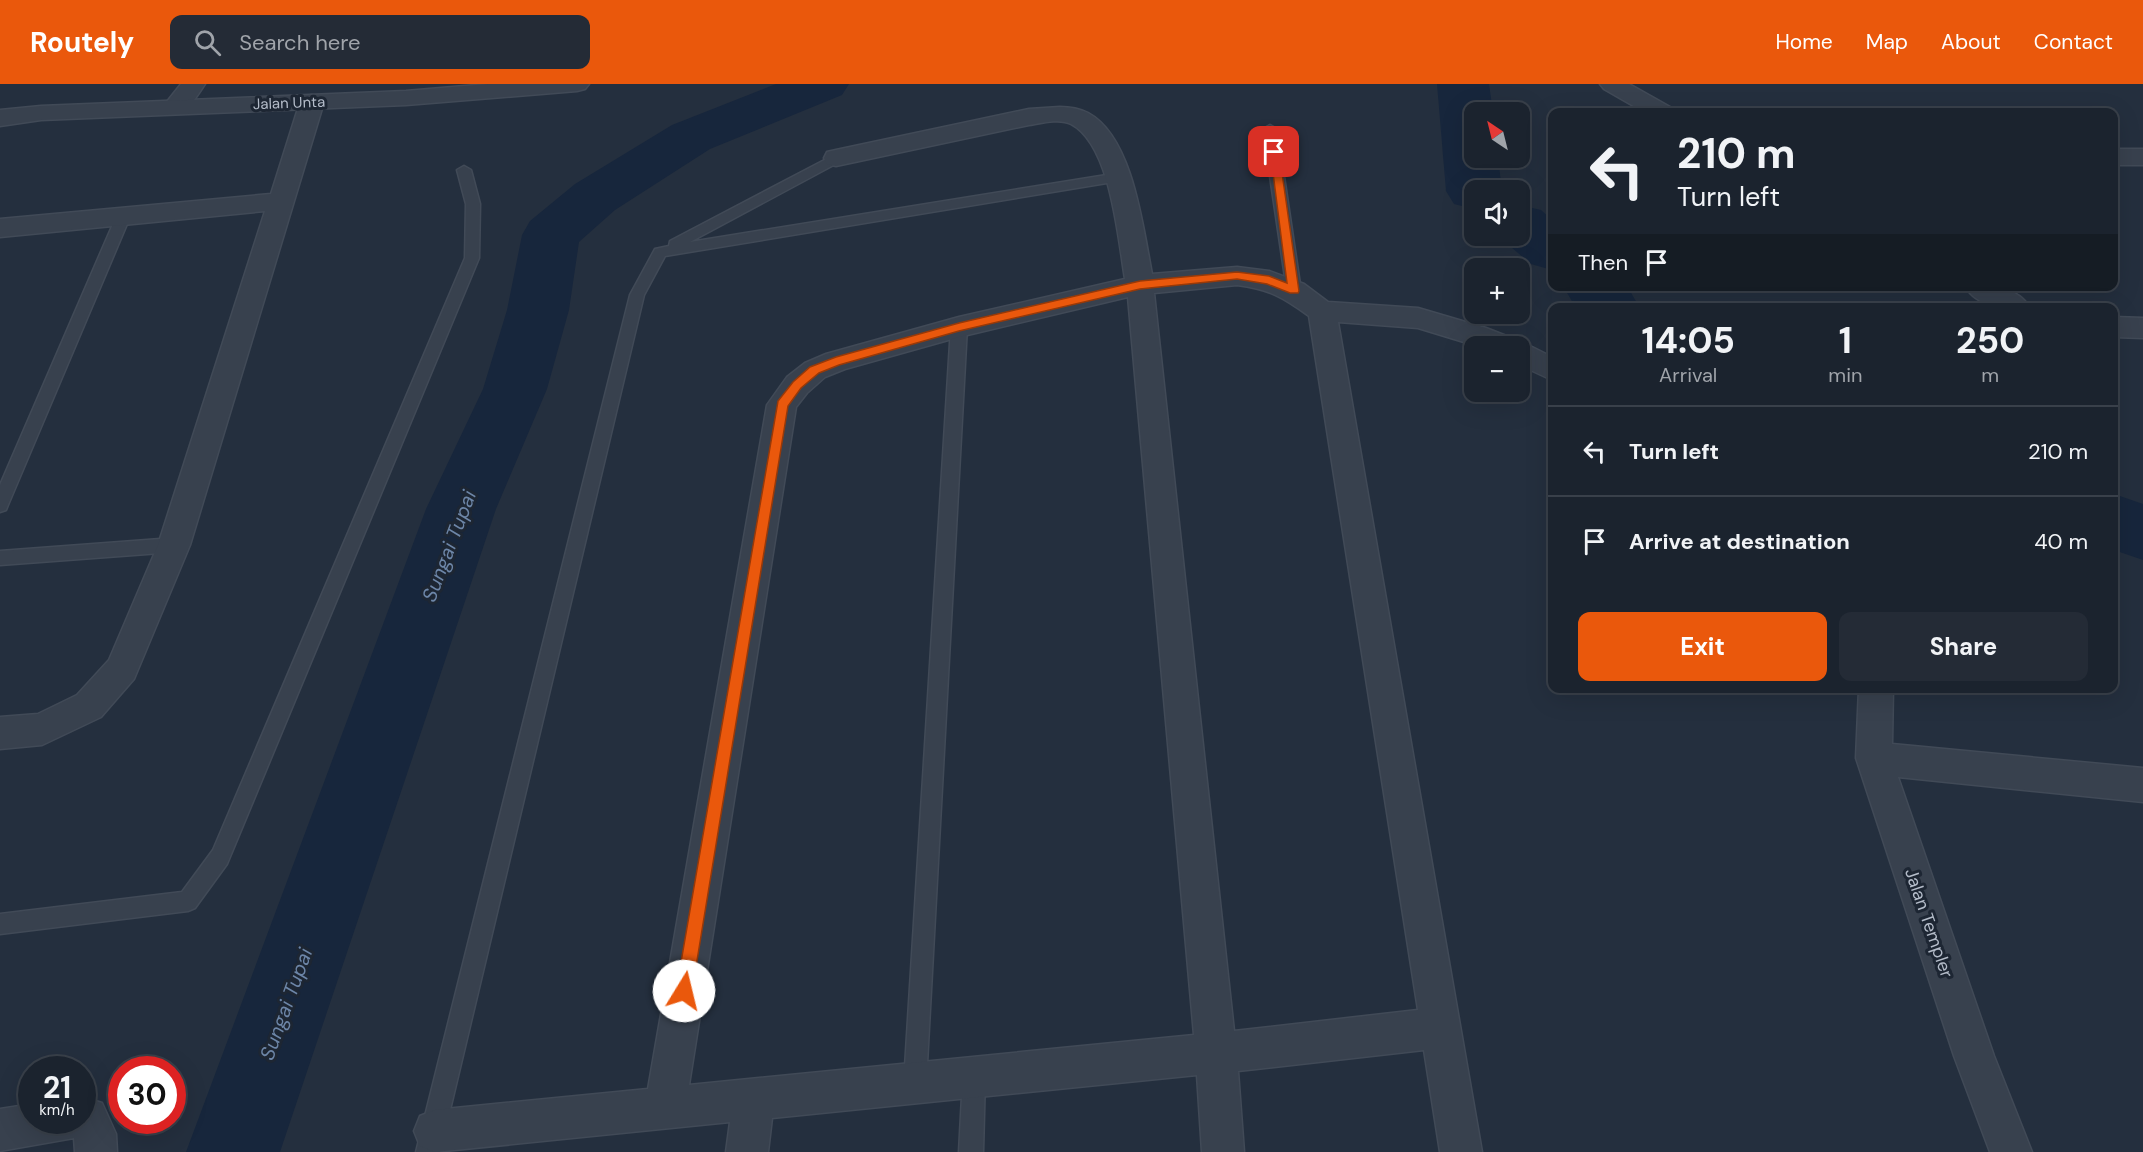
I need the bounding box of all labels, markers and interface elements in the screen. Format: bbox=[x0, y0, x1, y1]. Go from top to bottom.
search box bbox=[170, 15, 590, 69]
text: Routely bbox=[30, 24, 134, 61]
icon: search bbox=[191, 26, 224, 59]
text: Search here bbox=[239, 28, 361, 57]
text: Home bbox=[1775, 28, 1833, 56]
text: Map bbox=[1866, 28, 1908, 56]
text: About bbox=[1941, 28, 2001, 56]
text: Contact bbox=[2034, 28, 2113, 56]
street label: Jalan Unta bbox=[253, 92, 325, 114]
north arrow bbox=[1464, 102, 1530, 168]
map controls bbox=[1464, 102, 1530, 402]
pin bbox=[1248, 126, 1299, 177]
text: 210 m bbox=[1677, 126, 1795, 181]
icon: left bbox=[1578, 132, 1656, 210]
icon: arrive bbox=[1257, 135, 1290, 168]
text: Turn left bbox=[1677, 179, 1780, 214]
button: sound bbox=[1464, 180, 1530, 246]
icon: arrive bbox=[1640, 246, 1673, 279]
text: Then bbox=[1578, 248, 1628, 277]
button: + bbox=[1464, 258, 1530, 324]
text: 14:05 bbox=[1641, 317, 1735, 364]
text: 1 bbox=[1839, 317, 1852, 364]
text: 250 bbox=[1956, 317, 2024, 364]
button: − bbox=[1464, 336, 1530, 402]
text: Arrival bbox=[1659, 362, 1717, 388]
text: min bbox=[1828, 362, 1862, 388]
text: m bbox=[1981, 362, 1999, 388]
icon: left bbox=[1578, 435, 1611, 468]
text: Turn left bbox=[1629, 437, 1719, 466]
text: 210 m bbox=[2028, 437, 2088, 466]
water label: Sungai Tupai bbox=[416, 486, 483, 605]
icon: arrive bbox=[1578, 525, 1611, 558]
text: Arrive at destination bbox=[1629, 527, 1850, 556]
text: 40 m bbox=[2034, 527, 2088, 556]
button: Exit bbox=[1578, 612, 1827, 681]
button: Share bbox=[1839, 612, 2088, 681]
street label: Jalan Templer bbox=[1899, 865, 1959, 981]
water label: Sungai Tupai bbox=[254, 943, 319, 1064]
position arrow bbox=[652, 959, 716, 1023]
speed limit sign: 30 bbox=[108, 1056, 186, 1134]
text: 21 bbox=[43, 1068, 71, 1107]
text: km/h bbox=[39, 1100, 75, 1120]

